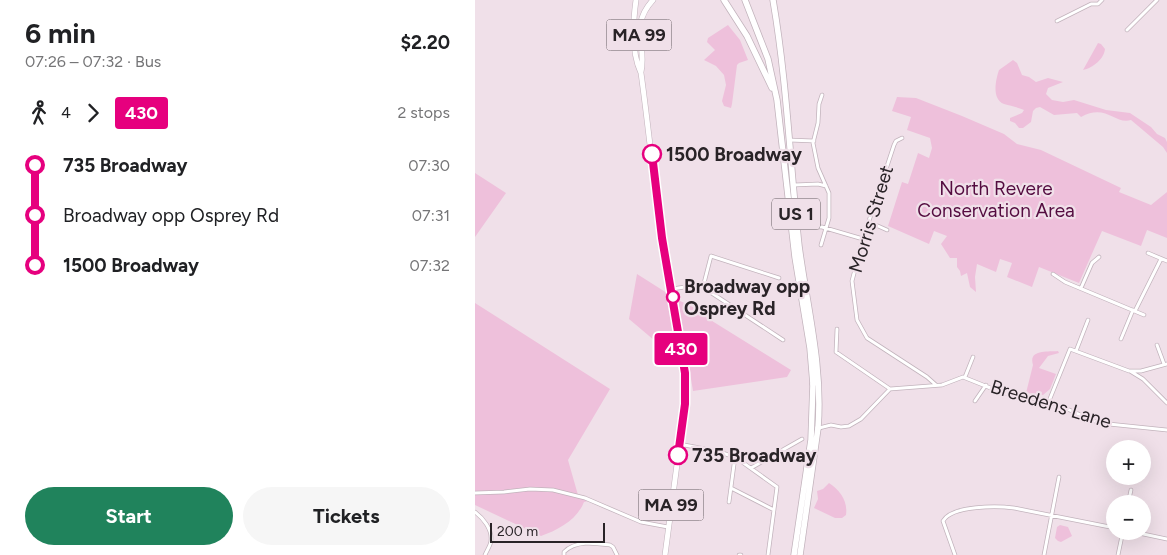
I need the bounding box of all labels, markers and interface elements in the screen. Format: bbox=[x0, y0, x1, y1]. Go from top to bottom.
text: 6 min bbox=[25, 16, 96, 50]
road number: MA 99 bbox=[607, 20, 671, 50]
text: $2.20 bbox=[400, 31, 450, 54]
text: 07:26 – 07:32 · Bus bbox=[25, 52, 161, 71]
icon: walk bbox=[25, 99, 53, 127]
icon: forward bbox=[79, 99, 107, 127]
text: 430 bbox=[125, 102, 158, 124]
text: 4 bbox=[61, 103, 71, 122]
text: 2 stops bbox=[397, 103, 450, 122]
place label: 1500 Broadway bbox=[666, 143, 802, 166]
marker: 1500 Broadway bbox=[642, 144, 662, 164]
text: 735 Broadway bbox=[63, 154, 187, 177]
text: 07:30 bbox=[408, 156, 450, 175]
street label: Morris Street bbox=[844, 163, 898, 275]
park label: North Revere Conservation Area bbox=[917, 177, 1075, 222]
road number: US 1 bbox=[772, 198, 820, 230]
text: Broadway opp Osprey Rd bbox=[63, 204, 279, 227]
text: 07:31 bbox=[412, 206, 450, 225]
text: 1500 Broadway bbox=[63, 254, 199, 277]
text: 07:32 bbox=[409, 256, 450, 275]
place label: Broadway opp Osprey Rd bbox=[684, 275, 810, 320]
marker: Broadway opp Osprey Rd bbox=[666, 290, 680, 304]
line badge: 430 bbox=[652, 333, 710, 365]
text: 430 bbox=[664, 338, 698, 360]
street label: Breedens Lane bbox=[988, 375, 1114, 433]
map controls bbox=[1106, 440, 1151, 540]
button: + bbox=[1106, 440, 1151, 485]
place label: 735 Broadway bbox=[692, 444, 816, 467]
marker: 735 Broadway bbox=[668, 445, 688, 465]
button: Start bbox=[25, 487, 233, 545]
button: Tickets bbox=[243, 487, 450, 545]
road number: MA 99 bbox=[639, 490, 703, 520]
button: − bbox=[1106, 495, 1151, 540]
scale bar bbox=[490, 520, 605, 543]
text: 200 m bbox=[497, 523, 538, 540]

